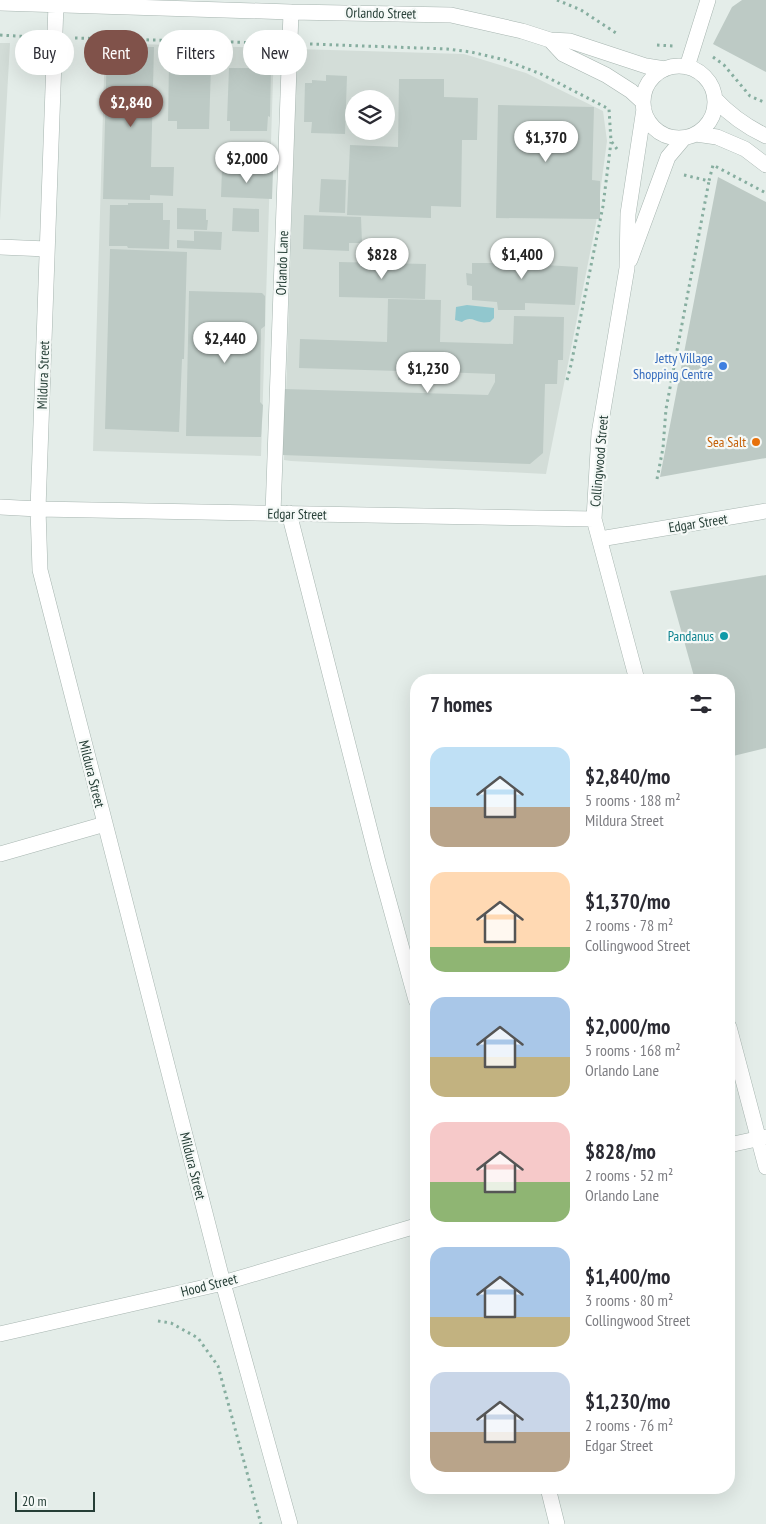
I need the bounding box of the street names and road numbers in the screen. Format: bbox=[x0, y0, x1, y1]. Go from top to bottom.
street label: Orlando Street bbox=[346, 3, 417, 23]
street label: Orlando Lane bbox=[272, 230, 292, 296]
street label: Mildura Street bbox=[33, 340, 53, 410]
street label: Collingwood Street bbox=[586, 414, 612, 508]
street label: Edgar Street bbox=[267, 504, 327, 524]
street label: Edgar Street bbox=[667, 509, 729, 537]
street label: Mildura Street bbox=[75, 738, 109, 810]
street label: Mildura Street bbox=[176, 1130, 210, 1202]
street label: Hood Street bbox=[179, 1269, 239, 1301]

